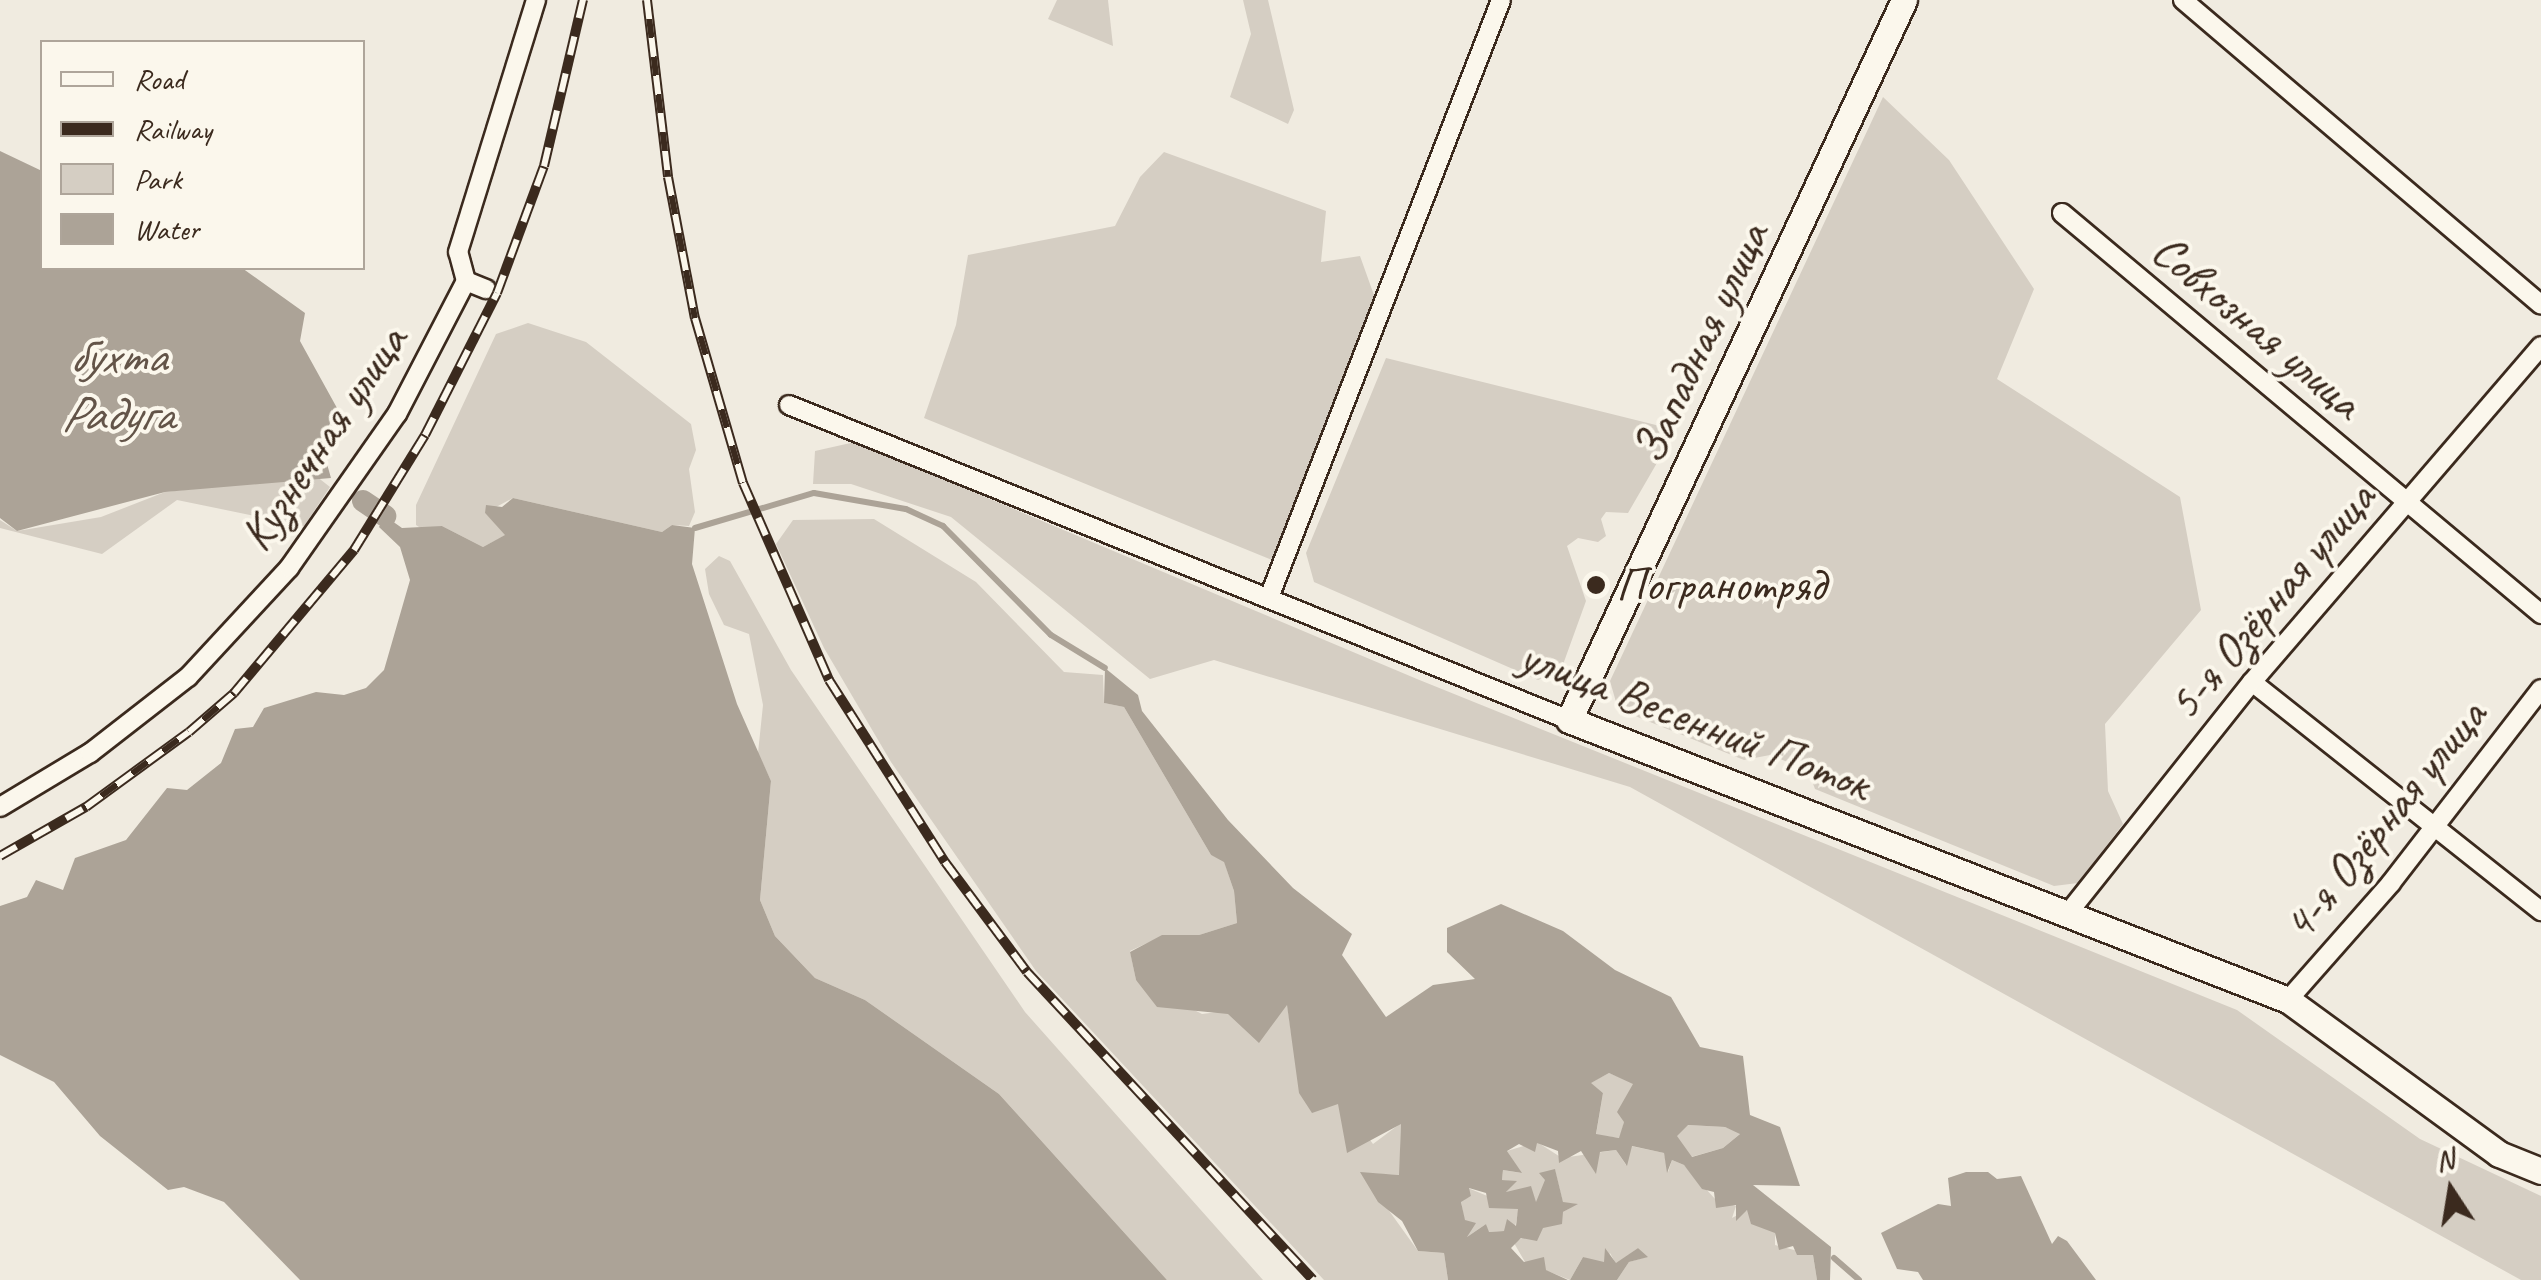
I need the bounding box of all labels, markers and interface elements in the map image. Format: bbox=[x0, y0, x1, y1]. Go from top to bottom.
legend bbox=[40, 40, 365, 270]
text: Road bbox=[134, 60, 184, 98]
text: Railway bbox=[134, 110, 212, 148]
text: Park bbox=[134, 160, 182, 198]
text: Water bbox=[134, 210, 199, 248]
street label: Западная улица bbox=[1619, 212, 1781, 474]
street label: Совхозная улица bbox=[2138, 220, 2376, 432]
street label: Кузнечная улица bbox=[226, 313, 420, 563]
water label: бухта Радуга bbox=[61, 325, 173, 442]
street label: 5-я Озёрная улица bbox=[2154, 469, 2388, 733]
place label: Погранотряд bbox=[1616, 556, 1825, 614]
marker: Погранотряд bbox=[1585, 574, 1607, 596]
street label: улица Весенний Поток bbox=[1512, 627, 1878, 813]
street label: 4-я Озёрная улица bbox=[2269, 687, 2499, 953]
north arrow bbox=[2401, 1140, 2501, 1240]
text: N bbox=[2433, 1141, 2457, 1179]

